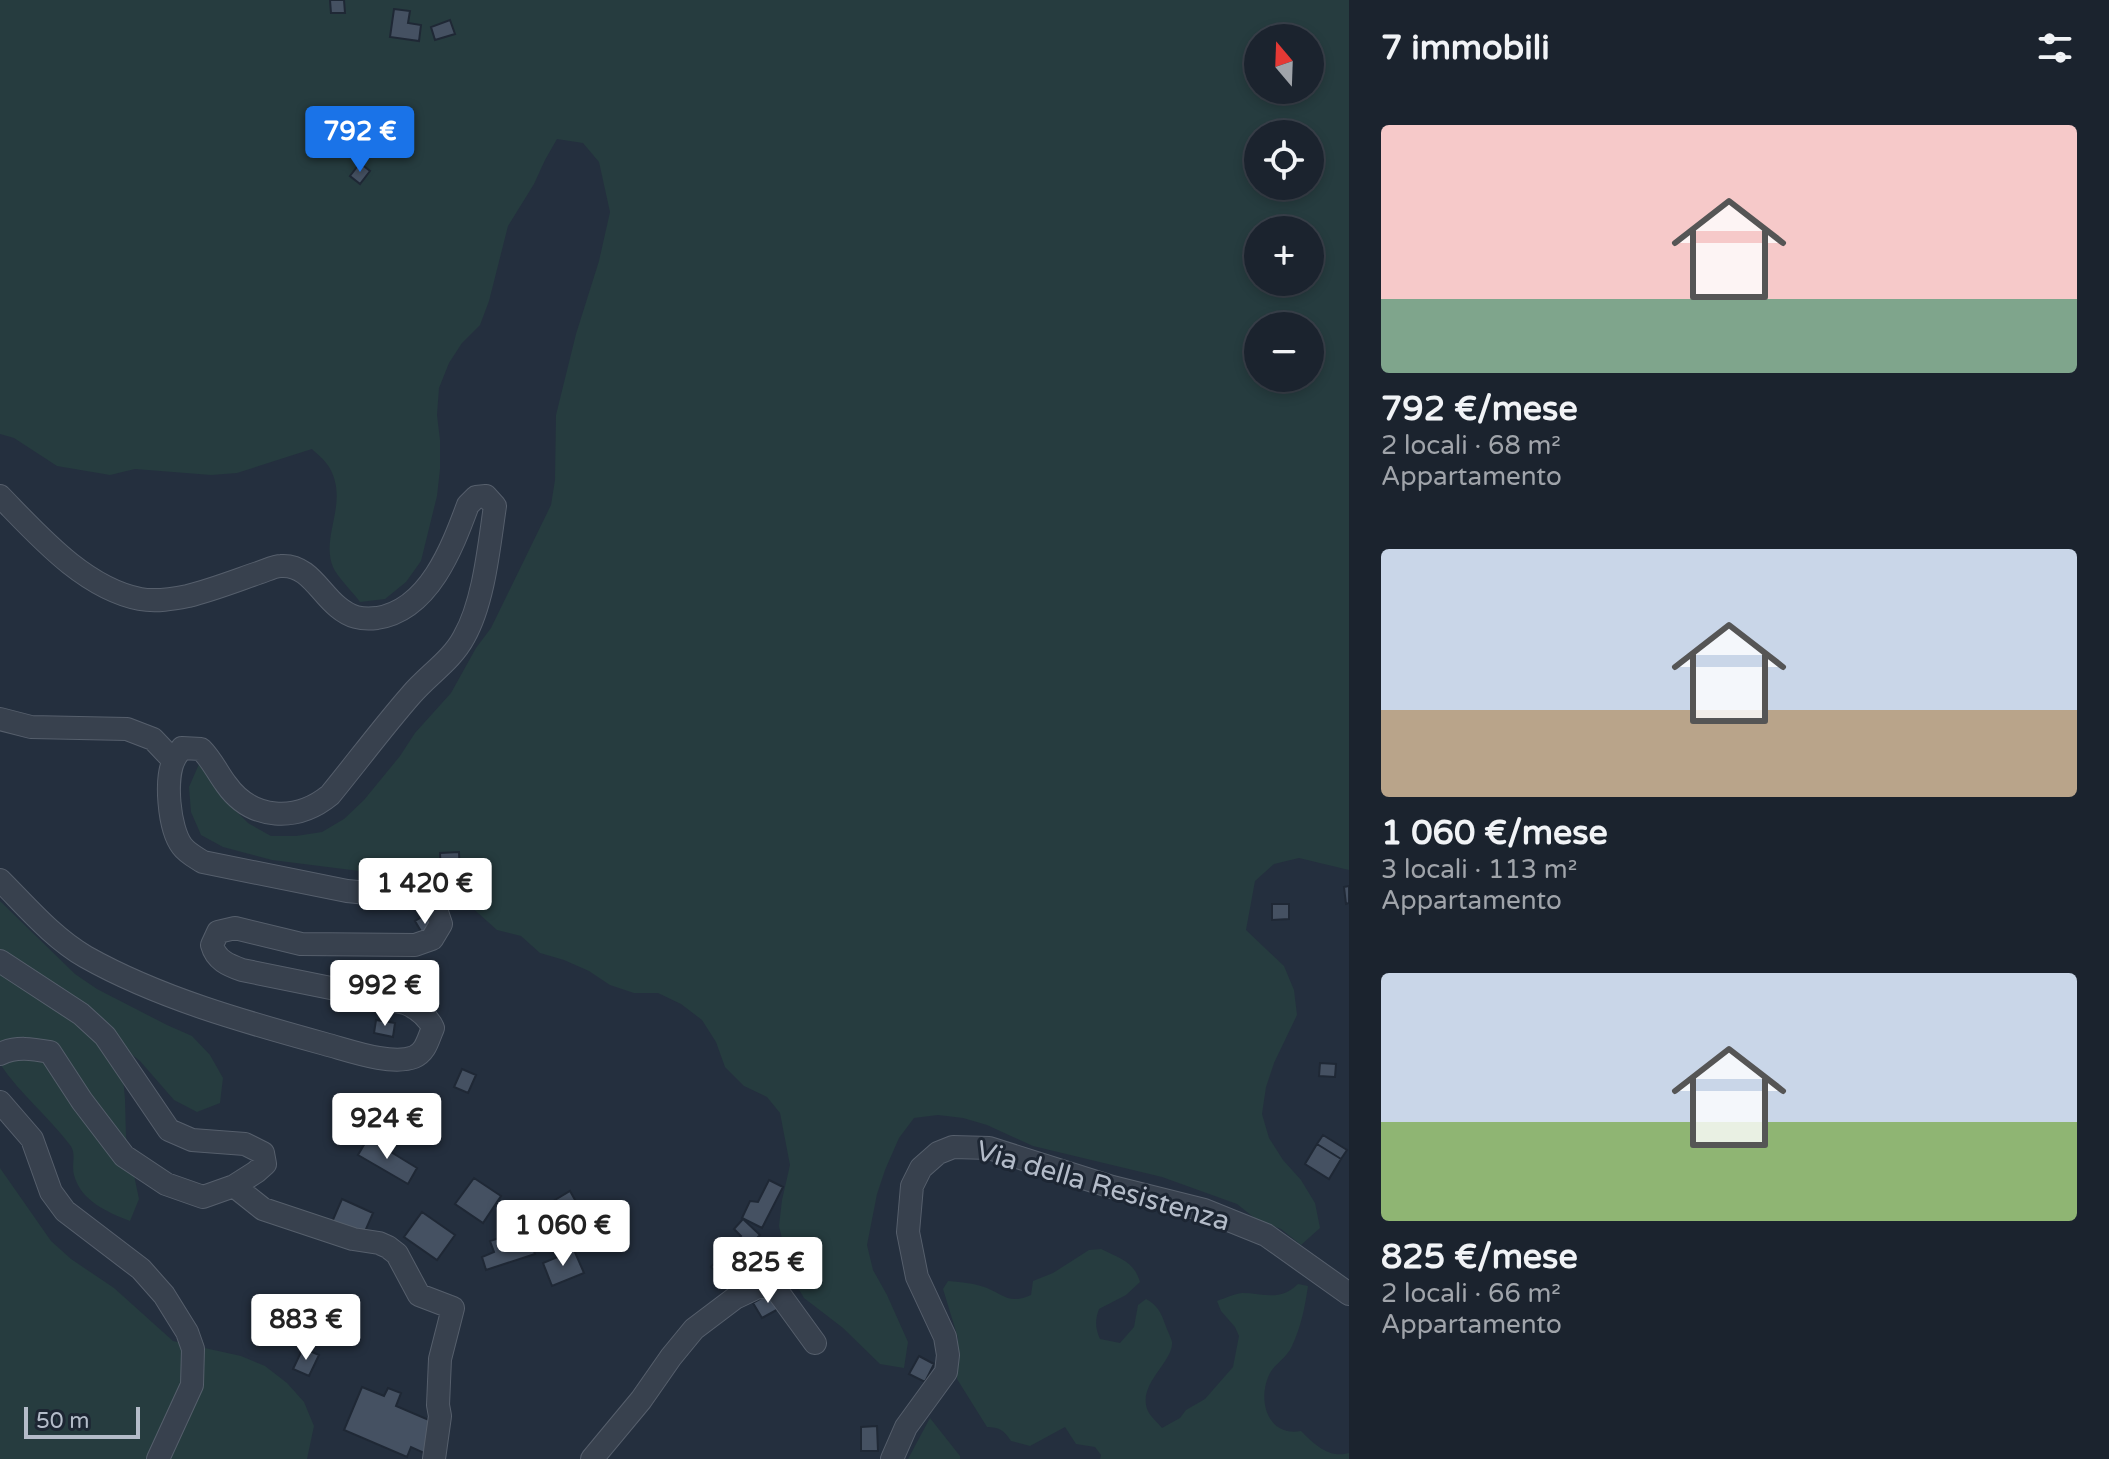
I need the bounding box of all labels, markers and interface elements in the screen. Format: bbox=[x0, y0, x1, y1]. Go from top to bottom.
north arrow bbox=[1244, 24, 1324, 104]
map controls bbox=[1244, 24, 1324, 392]
icon: filters bbox=[2033, 26, 2077, 70]
text: 7 immobili bbox=[1381, 28, 1550, 69]
pin: 792 € bbox=[304, 106, 416, 174]
text: 792 € bbox=[323, 116, 397, 147]
button: locate bbox=[1244, 120, 1324, 200]
icon: home bbox=[1657, 177, 1801, 321]
button: + bbox=[1244, 216, 1324, 296]
button: − bbox=[1244, 312, 1324, 392]
text: 792 €/mese bbox=[1381, 389, 1578, 430]
text: 2 locali · 68 m² bbox=[1381, 430, 1561, 461]
text: Appartamento bbox=[1381, 461, 1562, 492]
icon: home bbox=[1657, 601, 1801, 745]
text: 1 060 €/mese bbox=[1381, 813, 1608, 854]
text: 3 locali · 113 m² bbox=[1381, 854, 1577, 885]
pin: 1 420 € bbox=[351, 858, 499, 926]
text: 1 420 € bbox=[377, 868, 473, 899]
text: Appartamento bbox=[1381, 885, 1562, 916]
pin: 992 € bbox=[329, 960, 441, 1028]
text: 992 € bbox=[348, 970, 422, 1001]
icon: home bbox=[1657, 1025, 1801, 1169]
pin: 924 € bbox=[331, 1093, 443, 1161]
text: 924 € bbox=[350, 1103, 424, 1134]
street label: Via della Resistenza bbox=[972, 1134, 1234, 1238]
pin: 1 060 € bbox=[489, 1200, 637, 1268]
text: 1 060 € bbox=[515, 1210, 611, 1241]
pin: 825 € bbox=[712, 1237, 824, 1305]
text: 825 €/mese bbox=[1381, 1237, 1578, 1278]
text: 825 € bbox=[731, 1247, 805, 1278]
text: 2 locali · 66 m² bbox=[1381, 1278, 1561, 1309]
pin: 883 € bbox=[250, 1294, 362, 1362]
text: 883 € bbox=[269, 1304, 343, 1335]
text: Appartamento bbox=[1381, 1309, 1562, 1340]
scale bar bbox=[24, 1403, 140, 1439]
text: 50 m bbox=[36, 1408, 90, 1434]

